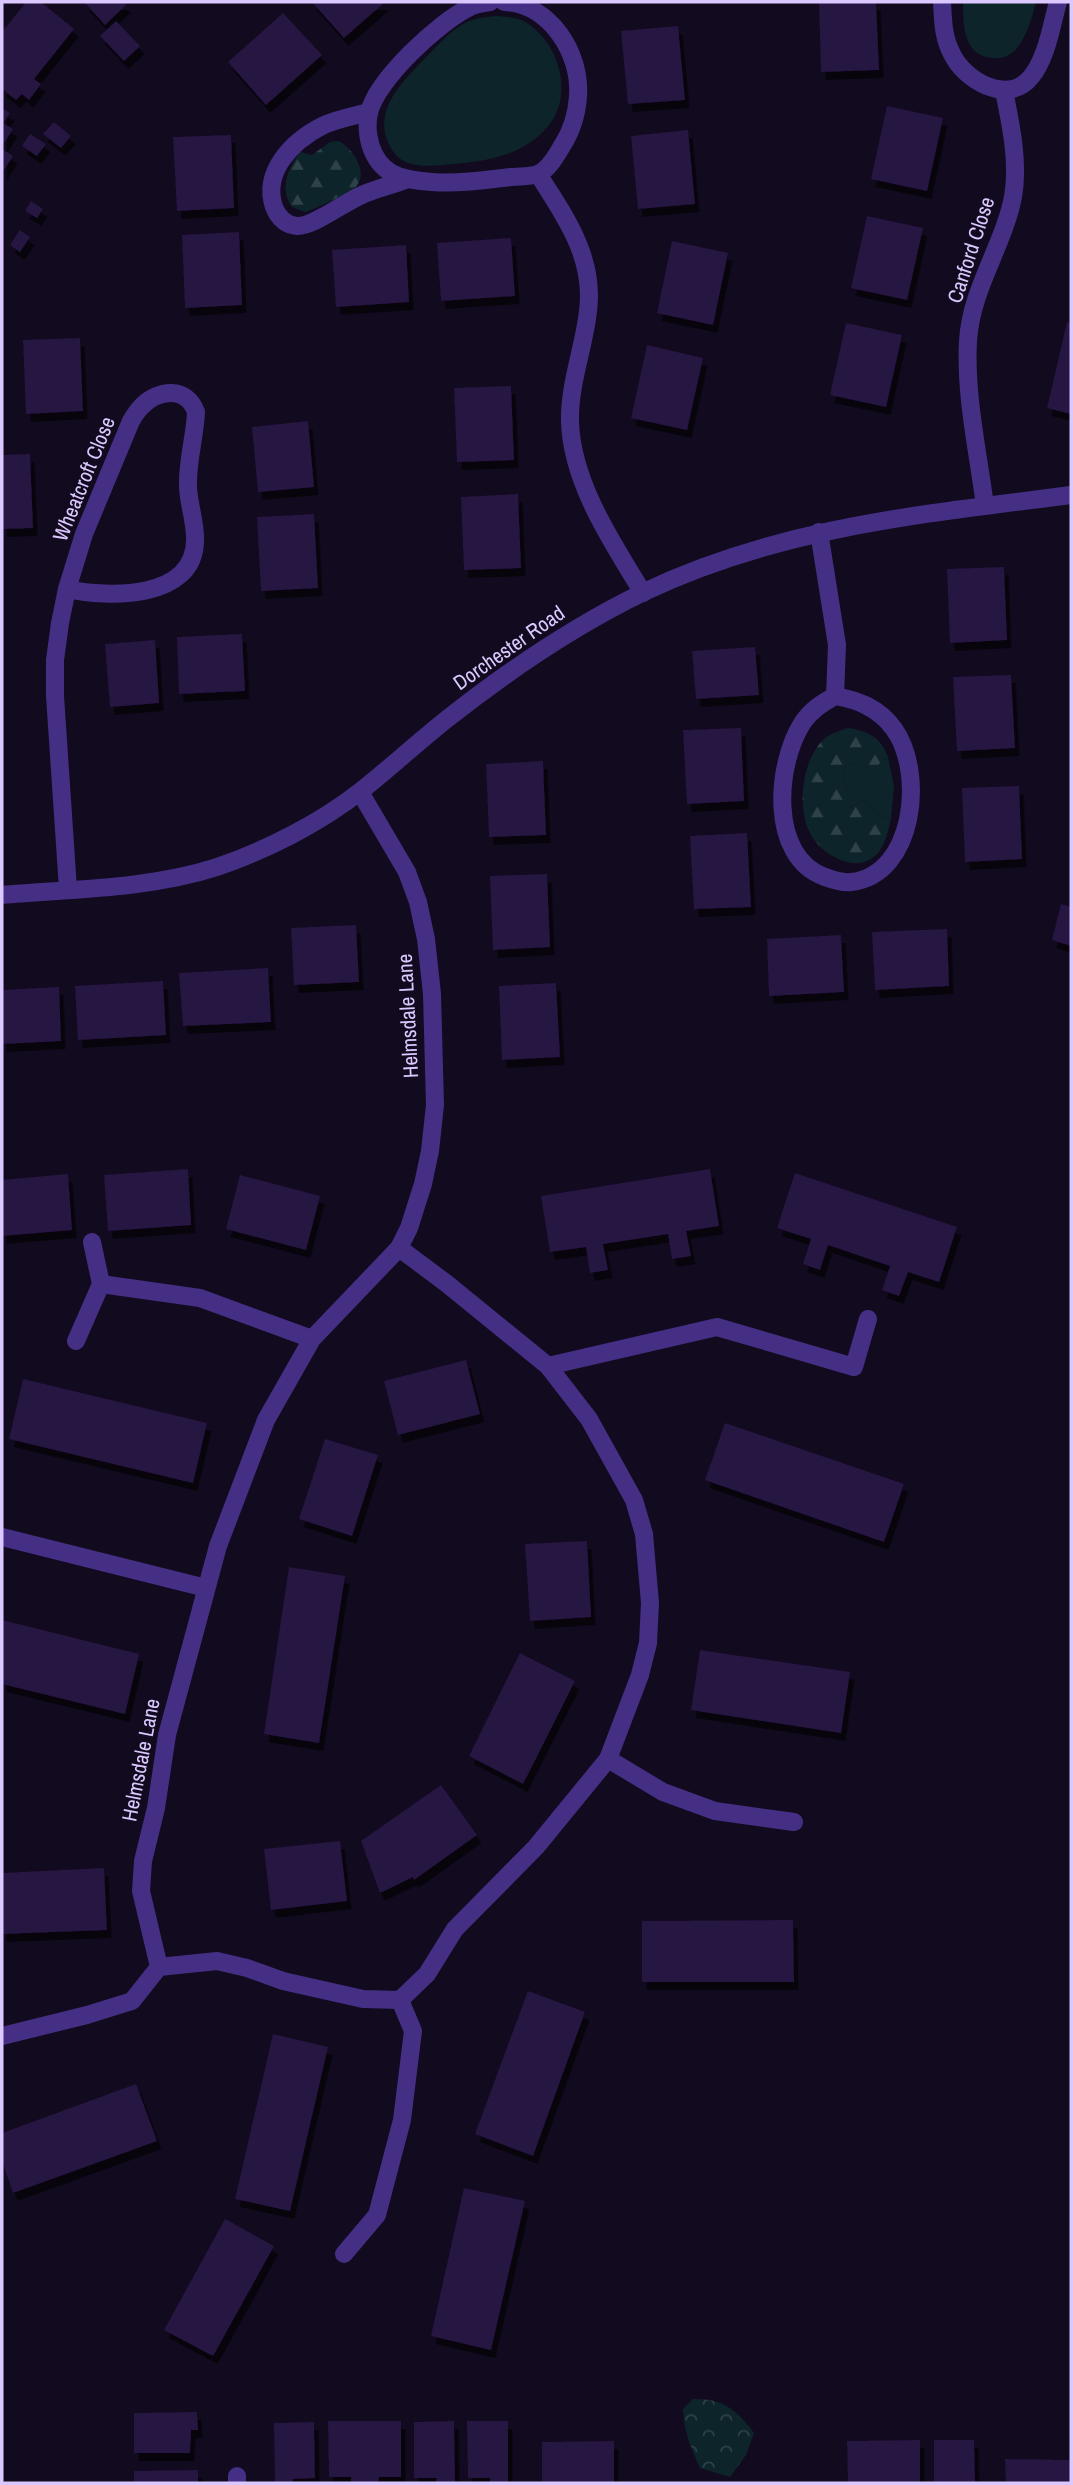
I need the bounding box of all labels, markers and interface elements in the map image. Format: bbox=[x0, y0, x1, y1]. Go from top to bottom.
street label: Canford Close bbox=[940, 193, 1001, 307]
street label: Wheatcroft Close bbox=[45, 412, 122, 545]
street label: Dorchester Road bbox=[447, 598, 570, 697]
street label: Helmsdale Lane bbox=[390, 953, 425, 1079]
street label: Helmsdale Lane bbox=[114, 1696, 167, 1824]

